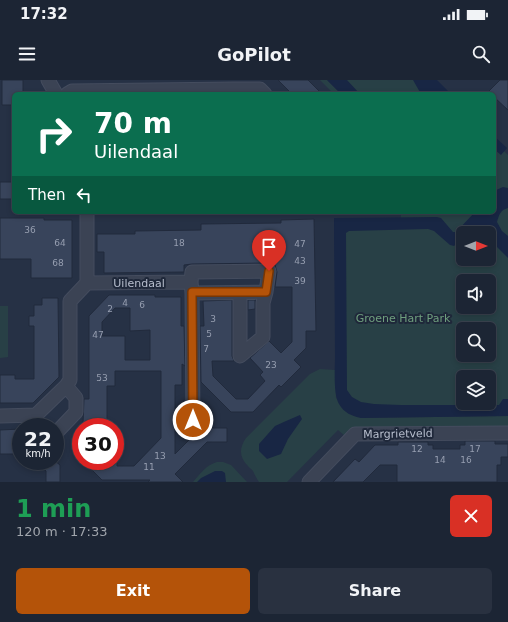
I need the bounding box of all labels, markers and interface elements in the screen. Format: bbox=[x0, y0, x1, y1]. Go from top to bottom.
text: 17:32 bbox=[20, 5, 68, 23]
icon: menu bbox=[16, 43, 38, 65]
icon: search bbox=[470, 43, 492, 65]
text: GoPilot bbox=[217, 44, 291, 65]
text: 70 m bbox=[94, 107, 172, 140]
icon: right bbox=[28, 108, 80, 160]
text: Uilendaal bbox=[94, 141, 178, 162]
icon: left bbox=[73, 184, 95, 206]
text: Then bbox=[28, 186, 65, 204]
house number: 36 bbox=[24, 225, 36, 235]
north arrow bbox=[456, 226, 496, 266]
map controls bbox=[456, 226, 496, 410]
pin bbox=[252, 230, 286, 271]
icon: arrive bbox=[258, 236, 280, 258]
house number: 64 bbox=[54, 238, 66, 248]
house number: 18 bbox=[173, 238, 185, 248]
house number: 47 bbox=[294, 239, 306, 249]
house number: 43 bbox=[294, 256, 306, 266]
house number: 68 bbox=[52, 258, 64, 268]
button: sound bbox=[456, 274, 496, 314]
house number: 39 bbox=[294, 276, 306, 286]
street label: Uilendaal bbox=[113, 277, 165, 290]
house number: 4 bbox=[122, 298, 128, 308]
house number: 6 bbox=[139, 300, 145, 310]
house number: 2 bbox=[107, 304, 113, 314]
park label: Groene Hart Park bbox=[356, 312, 451, 325]
house number: 3 bbox=[210, 314, 216, 324]
button: search bbox=[456, 322, 496, 362]
house number: 5 bbox=[206, 329, 212, 339]
house number: 47 bbox=[92, 330, 104, 340]
house number: 7 bbox=[203, 344, 209, 354]
house number: 23 bbox=[265, 360, 277, 370]
button: layers bbox=[456, 370, 496, 410]
house number: 53 bbox=[96, 373, 108, 383]
position arrow bbox=[172, 399, 214, 441]
speed limit sign: 30 bbox=[72, 418, 124, 470]
text: 22 bbox=[24, 427, 52, 451]
street label: Margrietveld bbox=[363, 427, 433, 441]
house number: 12 bbox=[411, 444, 423, 454]
house number: 17 bbox=[469, 444, 481, 454]
text: km/h bbox=[25, 448, 51, 459]
house number: 13 bbox=[154, 451, 166, 461]
house number: 14 bbox=[434, 455, 446, 465]
house number: 16 bbox=[460, 455, 472, 465]
house number: 11 bbox=[143, 462, 155, 472]
text: 1 min bbox=[16, 495, 91, 523]
button: close bbox=[450, 495, 492, 537]
text: 120 m · 17:33 bbox=[16, 524, 107, 539]
button: Exit bbox=[16, 568, 250, 614]
button: Share bbox=[258, 568, 492, 614]

